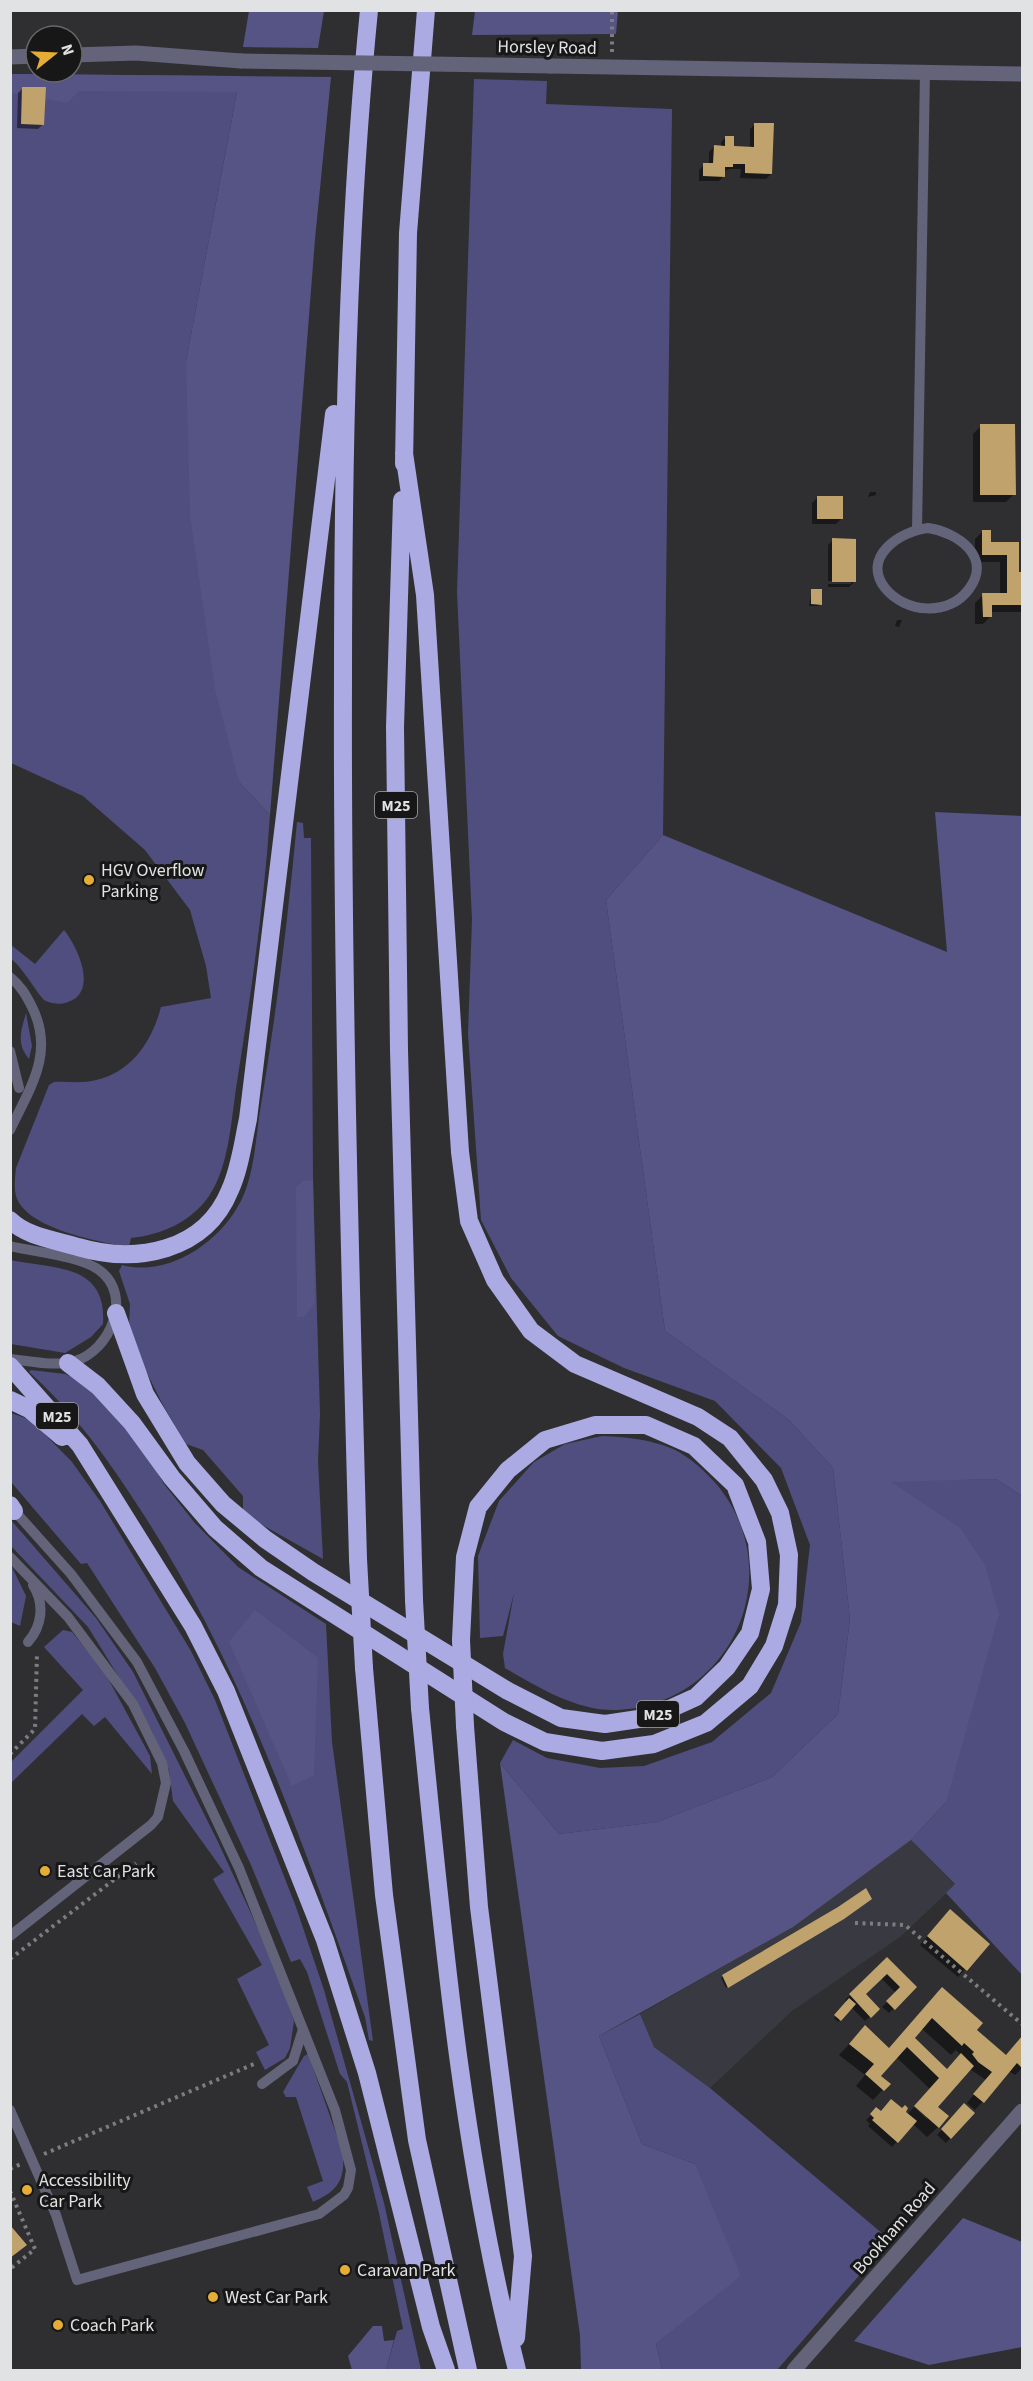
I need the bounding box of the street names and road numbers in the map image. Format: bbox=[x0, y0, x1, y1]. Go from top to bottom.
street label: Horsley Road bbox=[497, 34, 597, 61]
road number: M25 bbox=[375, 792, 417, 818]
road number: M25 bbox=[36, 1403, 78, 1429]
road number: M25 bbox=[637, 1701, 679, 1727]
street label: Bookham Road bbox=[847, 2177, 942, 2280]

